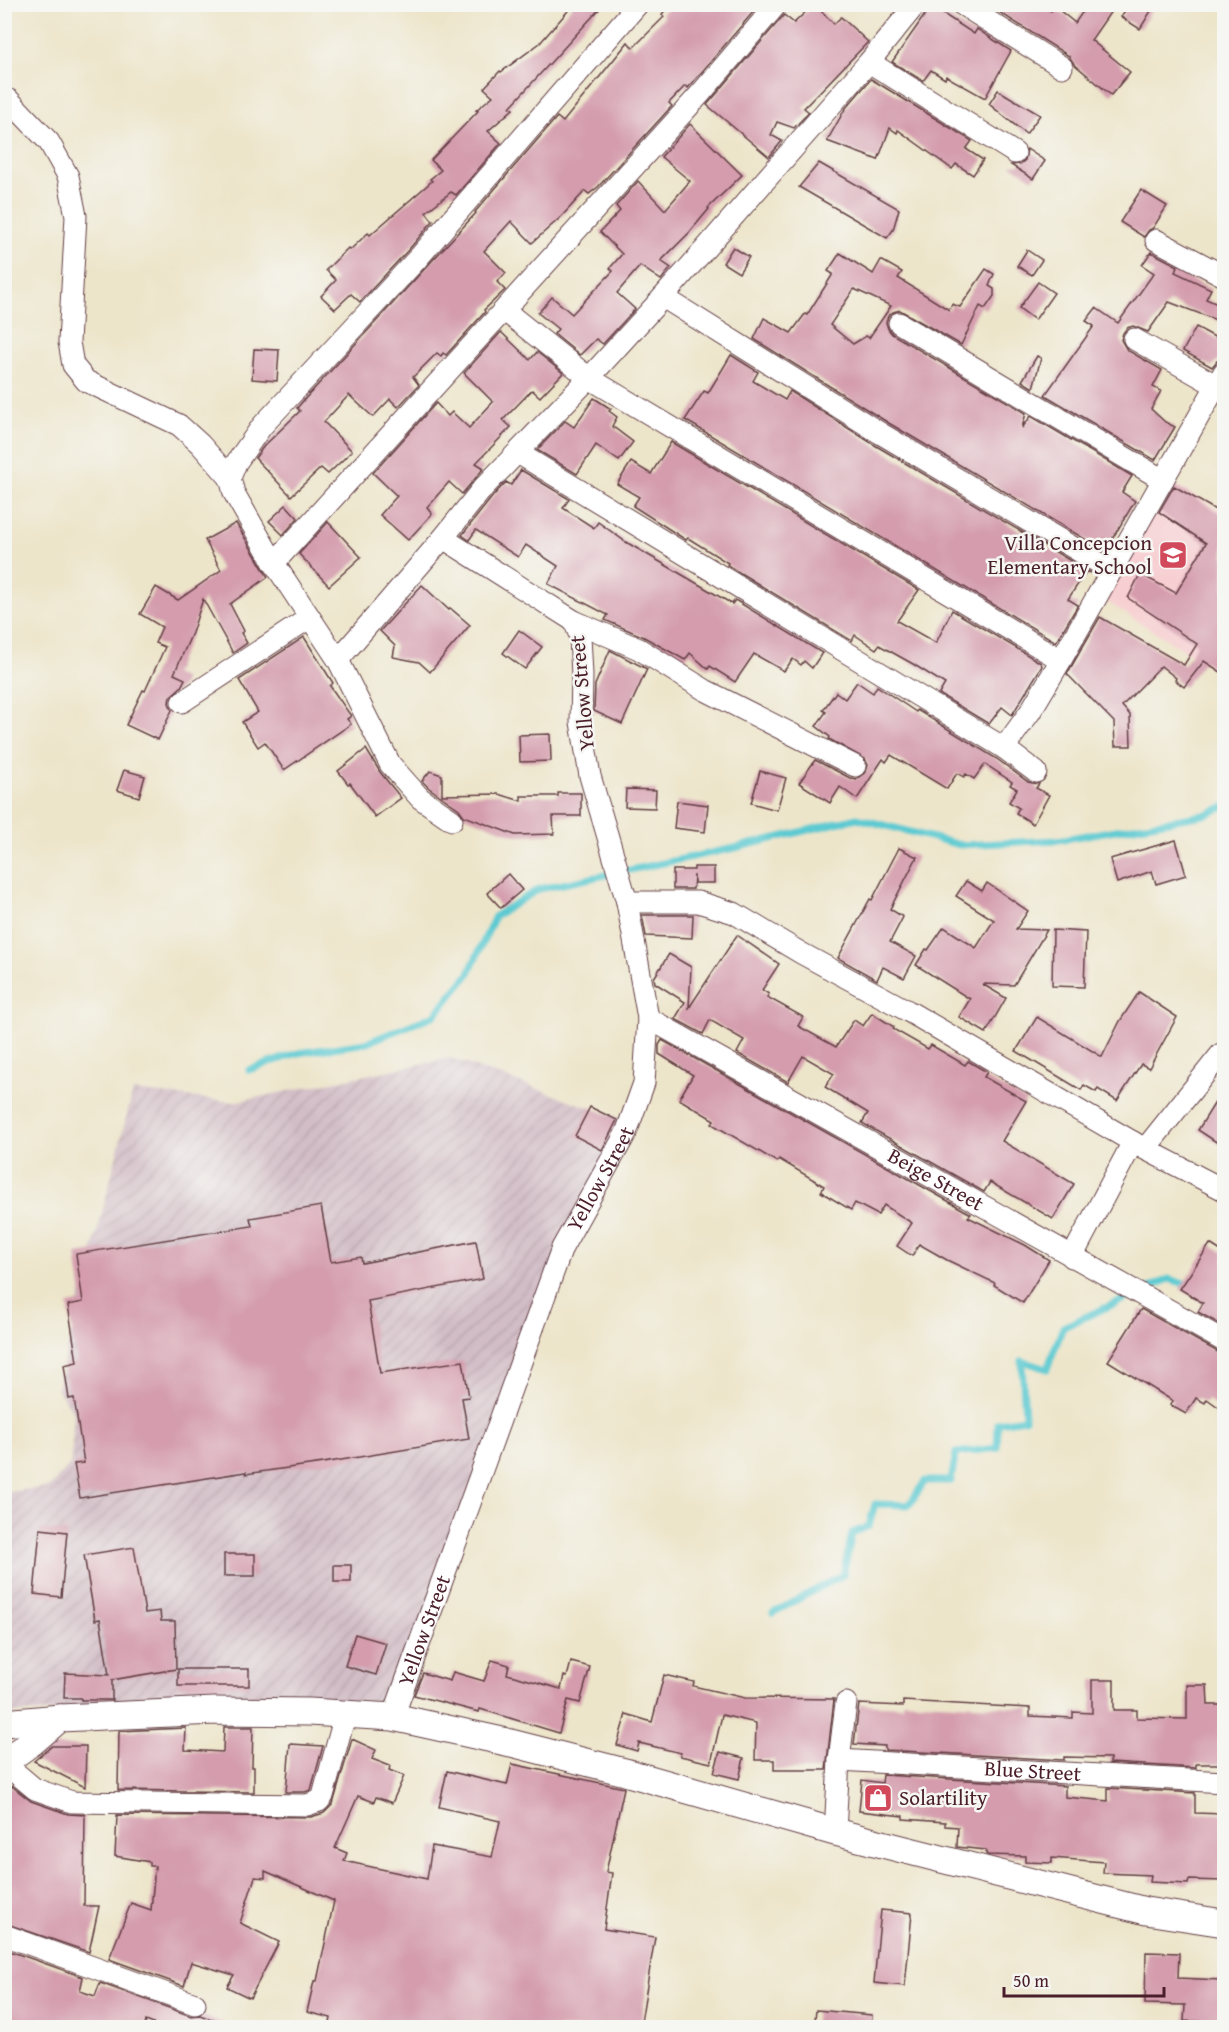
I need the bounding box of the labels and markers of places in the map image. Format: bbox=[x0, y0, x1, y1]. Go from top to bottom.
place label: Villa Concepcion Elementary School bbox=[987, 527, 1152, 582]
school or university icon: Villa Concepcion Elementary School bbox=[1157, 539, 1189, 571]
shop icon: Solartility bbox=[862, 1782, 894, 1814]
place label: Solartility bbox=[899, 1782, 988, 1813]

